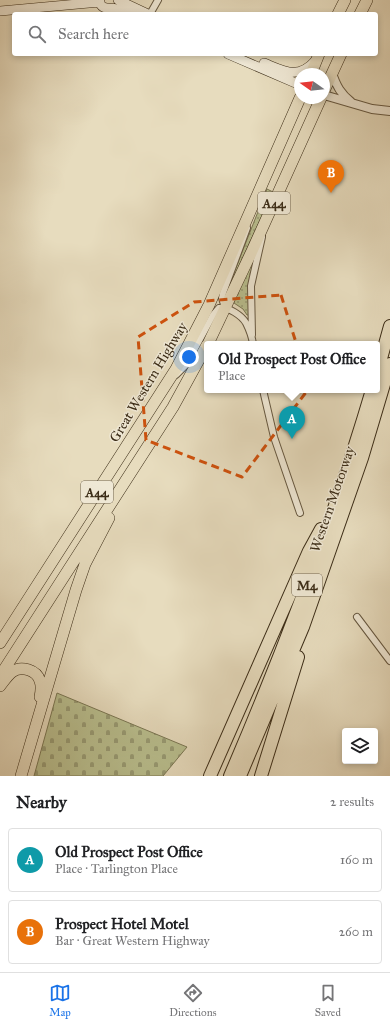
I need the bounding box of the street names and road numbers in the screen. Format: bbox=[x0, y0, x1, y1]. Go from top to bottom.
road number: A44 bbox=[258, 192, 290, 214]
street label: Great Western Highway bbox=[106, 319, 191, 445]
street label: Western Motorway bbox=[306, 444, 359, 554]
road number: A44 bbox=[81, 481, 113, 503]
road number: M4 bbox=[292, 574, 322, 596]

